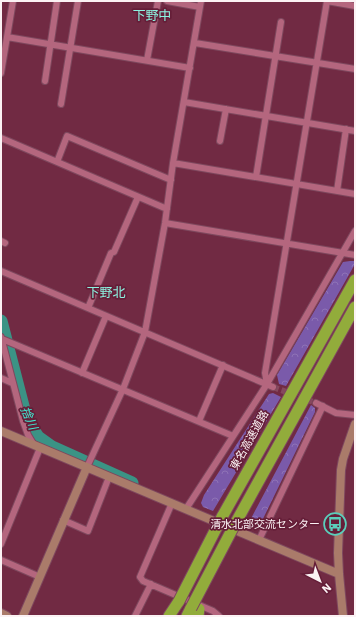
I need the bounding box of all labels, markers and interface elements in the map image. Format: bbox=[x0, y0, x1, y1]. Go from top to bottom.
district label: 下野中 bbox=[132, 7, 172, 24]
district label: 下野北 bbox=[86, 284, 126, 301]
water label: 捨川 bbox=[18, 404, 42, 434]
street label: 東名高速道路 bbox=[227, 408, 271, 472]
bus stop icon: 清水北部交流センター bbox=[322, 511, 348, 537]
place label: 清水北部交流センター bbox=[210, 517, 320, 531]
north arrow bbox=[300, 561, 340, 601]
text: N bbox=[319, 581, 334, 596]

